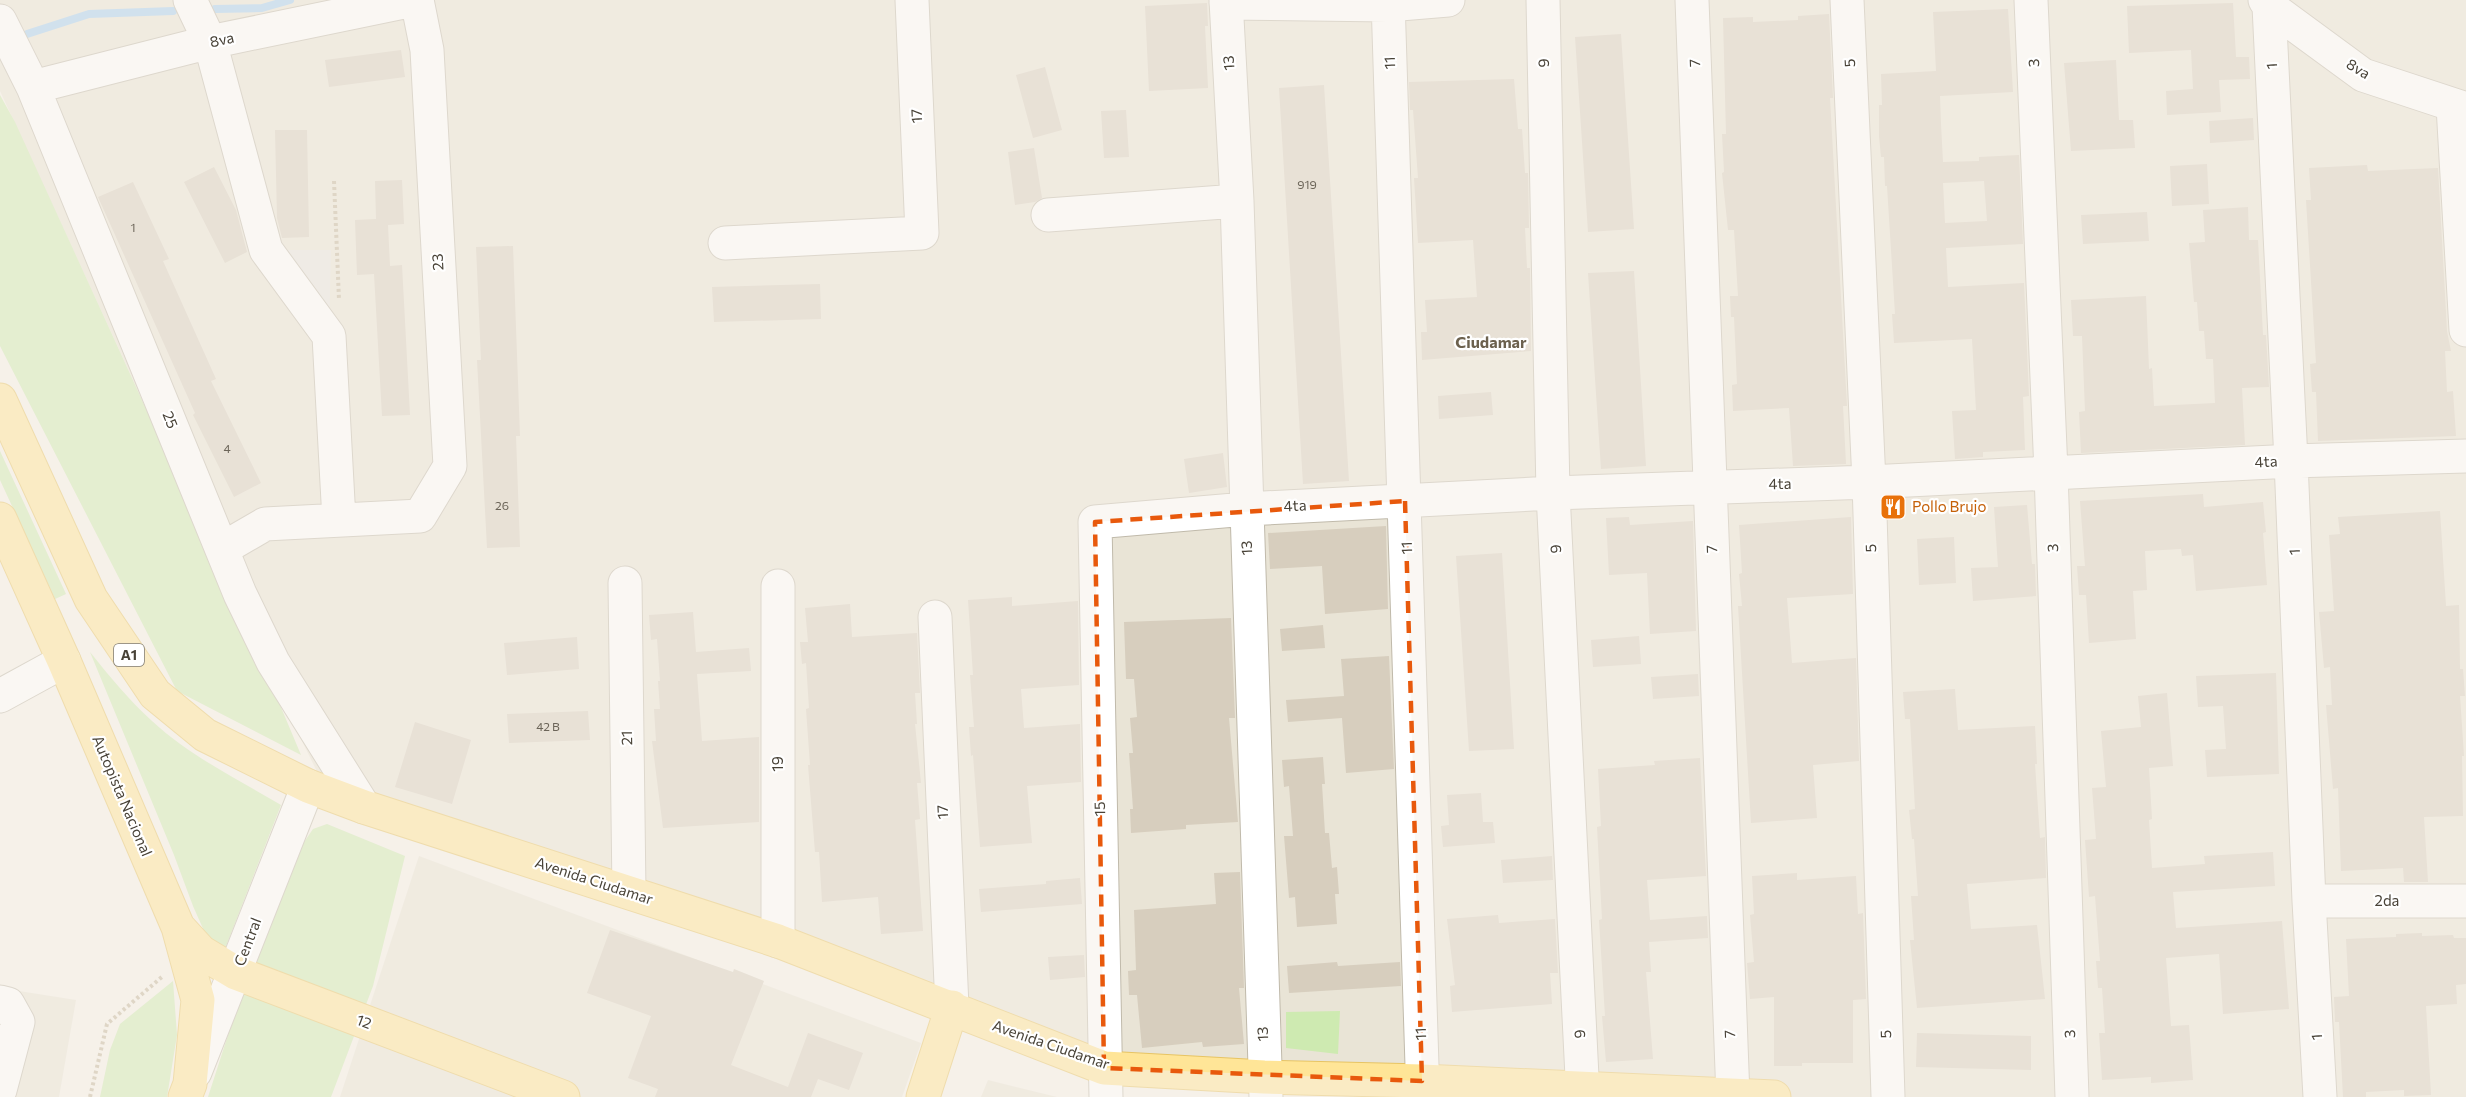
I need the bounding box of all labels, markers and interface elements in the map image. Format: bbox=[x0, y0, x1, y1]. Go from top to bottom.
street label: 8va bbox=[208, 28, 236, 50]
street label: 8va bbox=[2343, 54, 2374, 82]
street label: 13 bbox=[1219, 55, 1237, 71]
street label: 11 bbox=[1380, 56, 1398, 70]
street label: 9 bbox=[1534, 58, 1552, 68]
street label: 5 bbox=[1840, 58, 1858, 68]
street label: 3 bbox=[2024, 58, 2042, 68]
street label: 7 bbox=[1685, 59, 1703, 67]
street label: 1 bbox=[2262, 62, 2280, 70]
street label: 17 bbox=[907, 108, 925, 124]
house number: 919 bbox=[1297, 177, 1317, 191]
house number: 1 bbox=[130, 220, 136, 234]
street label: 23 bbox=[428, 253, 446, 271]
district label: Ciudamar bbox=[1455, 332, 1527, 351]
street label: 25 bbox=[159, 408, 182, 431]
house number: 4 bbox=[223, 441, 231, 455]
street label: 4ta bbox=[2254, 451, 2278, 471]
street label: 4ta bbox=[1768, 474, 1792, 492]
restaurant icon: Pollo Brujo bbox=[1878, 492, 1908, 522]
street label: 4ta bbox=[1283, 495, 1307, 515]
place label: Pollo Brujo bbox=[1912, 497, 1986, 515]
house number: 26 bbox=[495, 498, 509, 512]
street label: 13 bbox=[1237, 540, 1255, 556]
street label: 11 bbox=[1397, 541, 1415, 555]
street label: 5 bbox=[1861, 543, 1879, 553]
street label: 3 bbox=[2043, 543, 2061, 553]
street label: 9 bbox=[1546, 544, 1564, 554]
street label: 7 bbox=[1702, 545, 1720, 553]
street label: 1 bbox=[2285, 549, 2303, 556]
road number: A1 bbox=[114, 644, 144, 666]
house number: 42 B bbox=[536, 719, 560, 733]
street label: 21 bbox=[617, 730, 635, 746]
street label: Autopista Nacional bbox=[89, 732, 157, 859]
street label: 19 bbox=[768, 756, 786, 772]
street label: 15 bbox=[1090, 801, 1108, 817]
street label: 17 bbox=[933, 804, 951, 820]
street label: Avenida Ciudamar bbox=[533, 853, 656, 908]
street label: 2da bbox=[2375, 891, 2399, 909]
street label: Central bbox=[230, 915, 265, 968]
street label: 12 bbox=[354, 1010, 374, 1032]
street label: Avenida Ciudamar bbox=[990, 1016, 1112, 1073]
street label: 13 bbox=[1253, 1026, 1271, 1042]
street label: 11 bbox=[1411, 1027, 1429, 1041]
street label: 9 bbox=[1570, 1029, 1588, 1039]
street label: 5 bbox=[1876, 1029, 1894, 1039]
street label: 3 bbox=[2060, 1029, 2078, 1039]
street label: 7 bbox=[1720, 1030, 1738, 1038]
street label: 1 bbox=[2307, 1033, 2325, 1041]

